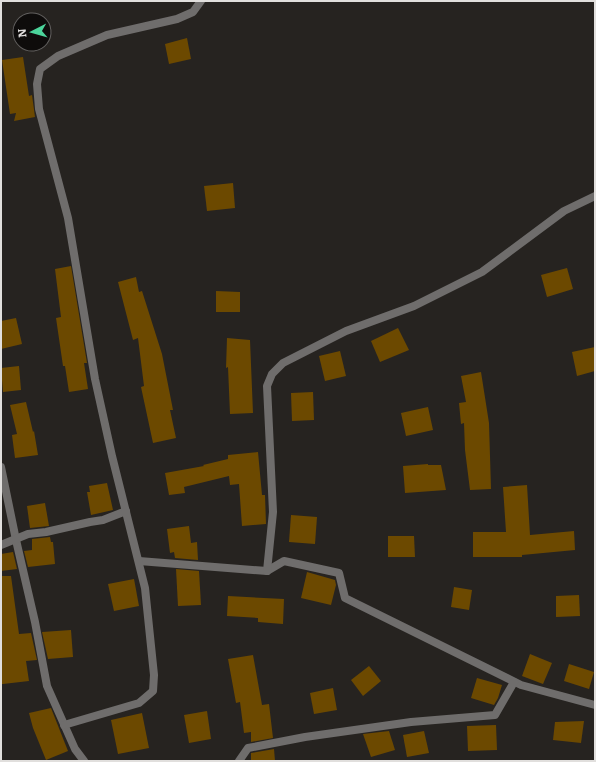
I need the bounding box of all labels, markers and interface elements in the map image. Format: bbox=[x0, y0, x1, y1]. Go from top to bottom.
north arrow bbox=[12, 12, 52, 52]
text: N bbox=[13, 28, 29, 39]

